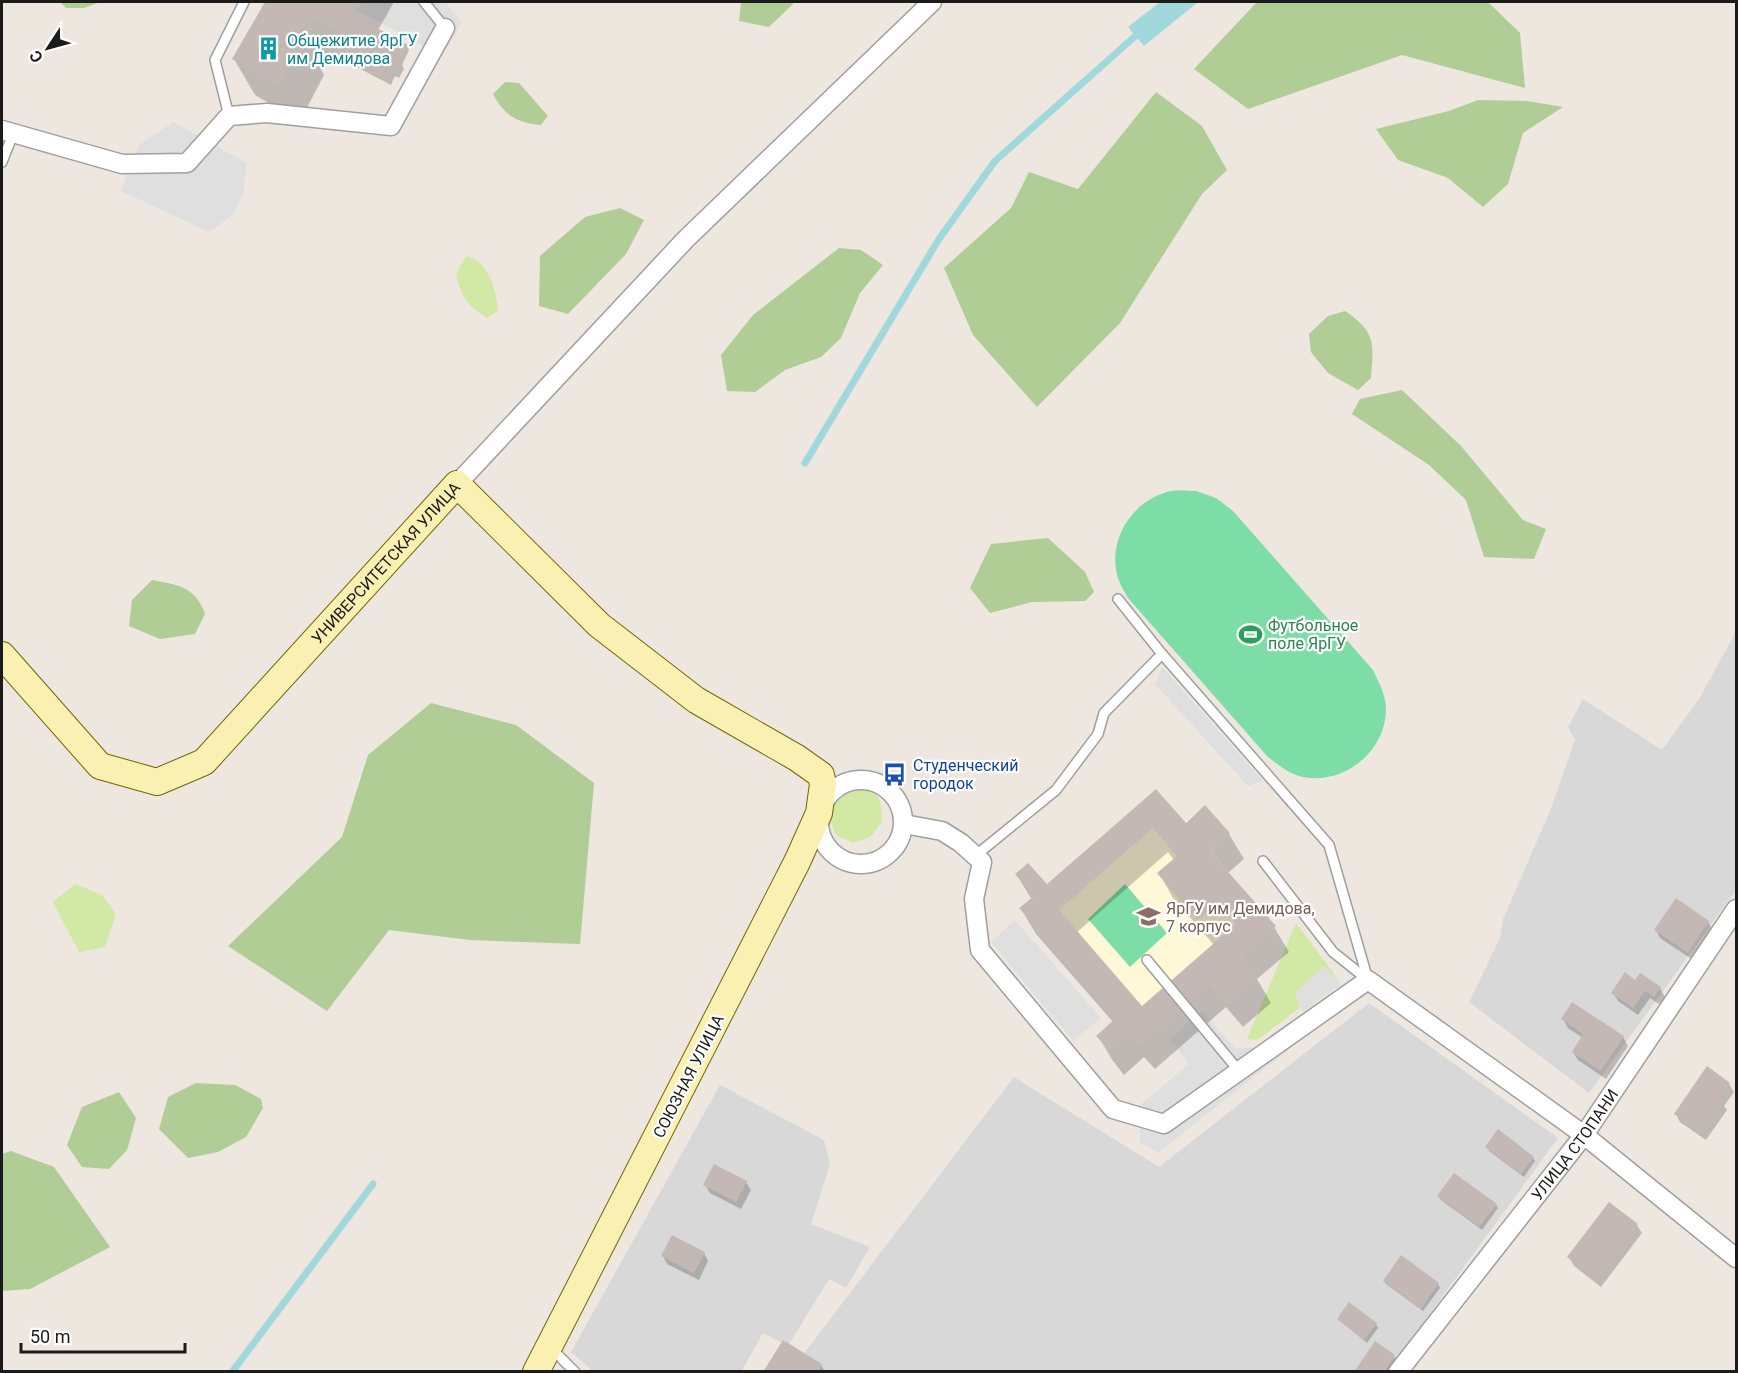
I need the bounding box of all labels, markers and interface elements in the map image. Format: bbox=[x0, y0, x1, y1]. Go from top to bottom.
north arrow bbox=[18, 18, 78, 78]
place label: Общежитие ЯрГУ им Демидова bbox=[287, 31, 418, 68]
building icon: Общежитие ЯрГУ им Демидова bbox=[256, 36, 282, 62]
text: С bbox=[26, 47, 47, 66]
street label: УНИВЕРСИТЕТСКАЯ УЛИЦА bbox=[308, 478, 465, 648]
place label: Футбольное поле ЯрГУ bbox=[1268, 616, 1358, 653]
sports icon: Футбольное поле ЯрГУ bbox=[1237, 621, 1263, 647]
place label: Студенческий городок bbox=[913, 756, 1018, 793]
bus stop icon: Студенческий городок bbox=[882, 761, 908, 787]
place label: ЯрГУ им Демидова, 7 корпус bbox=[1166, 899, 1315, 936]
school or university icon: ЯрГУ им Демидова, 7 корпус bbox=[1135, 904, 1161, 930]
street label: СОЮЗНАЯ УЛИЦА bbox=[649, 1011, 728, 1141]
street label: УЛИЦА СТОПАНИ bbox=[1527, 1085, 1622, 1204]
scale bar bbox=[21, 1316, 184, 1354]
text: 50 m bbox=[30, 1326, 70, 1347]

